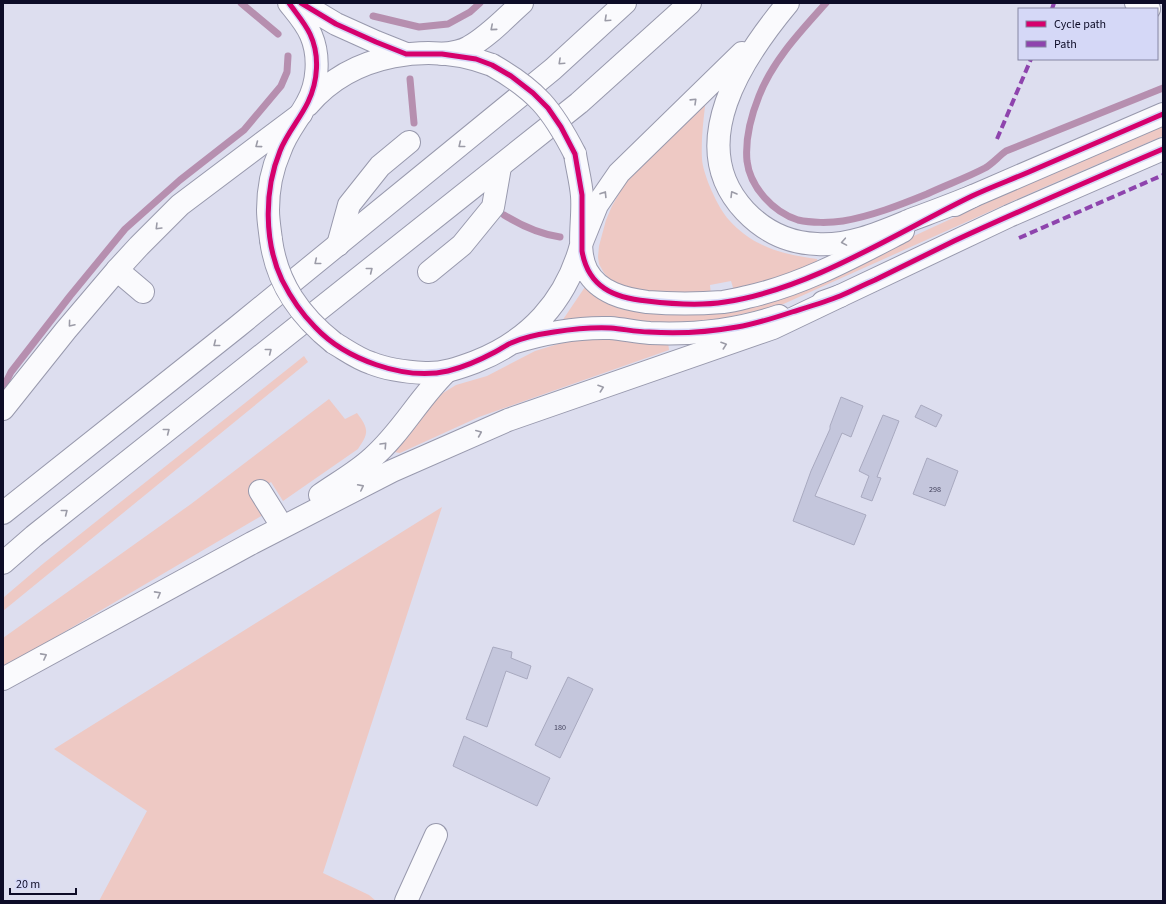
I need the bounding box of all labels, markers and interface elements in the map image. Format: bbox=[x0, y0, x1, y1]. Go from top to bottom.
legend bbox=[1018, 8, 1158, 60]
one-way arrow bbox=[604, 14, 612, 22]
text: Cycle path bbox=[1054, 16, 1106, 33]
one-way arrow bbox=[490, 24, 497, 31]
text: Path bbox=[1054, 36, 1077, 53]
one-way arrow bbox=[558, 57, 566, 65]
one-way arrow bbox=[689, 98, 697, 105]
one-way arrow bbox=[256, 140, 263, 147]
one-way arrow bbox=[458, 140, 465, 147]
one-way arrow bbox=[599, 191, 607, 198]
one-way arrow bbox=[730, 191, 737, 198]
one-way arrow bbox=[155, 222, 163, 230]
one-way arrow bbox=[841, 237, 847, 245]
one-way arrow bbox=[314, 258, 321, 265]
one-way arrow bbox=[366, 268, 373, 275]
one-way arrow bbox=[69, 319, 76, 327]
one-way arrow bbox=[213, 339, 220, 346]
one-way arrow bbox=[720, 341, 727, 350]
one-way arrow bbox=[264, 348, 271, 355]
one-way arrow bbox=[597, 384, 604, 392]
one-way arrow bbox=[162, 429, 169, 436]
one-way arrow bbox=[475, 430, 483, 438]
one-way arrow bbox=[379, 442, 387, 450]
one-way arrow bbox=[357, 484, 364, 492]
house number: 298 bbox=[929, 484, 941, 495]
one-way arrow bbox=[60, 510, 67, 517]
one-way arrow bbox=[154, 592, 162, 599]
one-way arrow bbox=[40, 654, 47, 661]
house number: 180 bbox=[554, 722, 566, 733]
scale bar bbox=[10, 870, 76, 896]
text: 20 m bbox=[16, 876, 40, 893]

